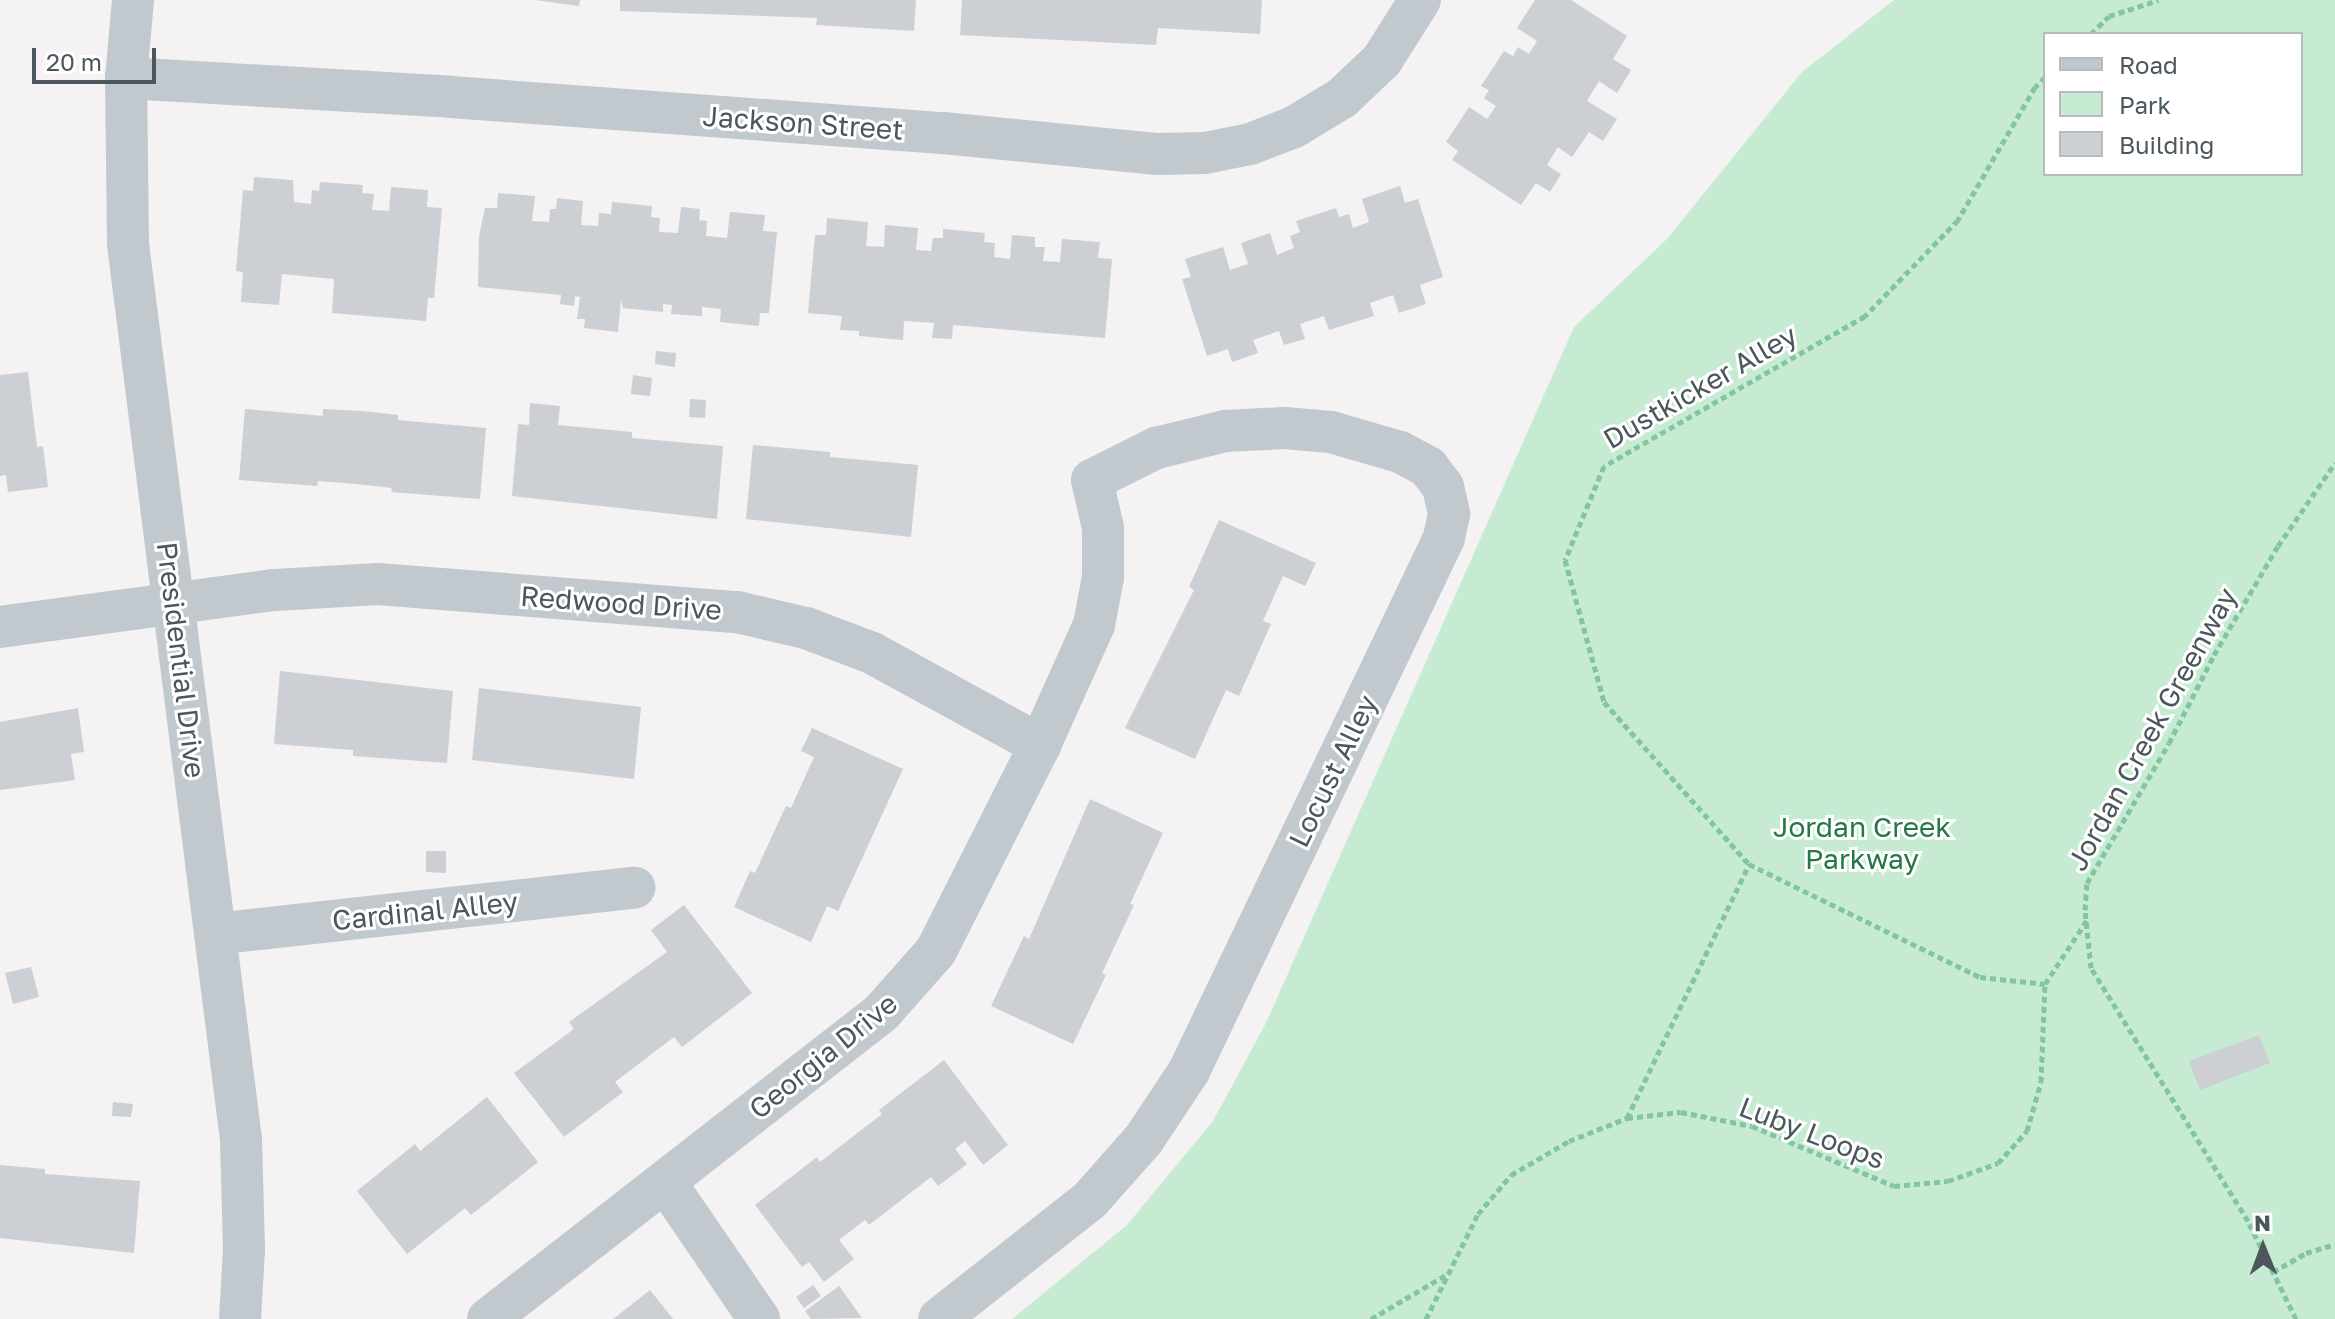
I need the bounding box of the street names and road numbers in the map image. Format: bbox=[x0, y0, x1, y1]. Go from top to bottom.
street label: Jackson Street bbox=[701, 99, 905, 147]
street label: Dustkicker Alley bbox=[1597, 318, 1803, 456]
street label: Presidential Drive bbox=[150, 540, 212, 780]
street label: Redwood Drive bbox=[519, 579, 723, 627]
street label: Jordan Creek Greenway bbox=[2060, 582, 2244, 876]
street label: Locust Alley bbox=[1282, 690, 1384, 852]
street label: Cardinal Alley bbox=[331, 885, 519, 937]
street label: Georgia Drive bbox=[742, 986, 904, 1126]
street label: Luby Loops bbox=[1735, 1090, 1889, 1176]

